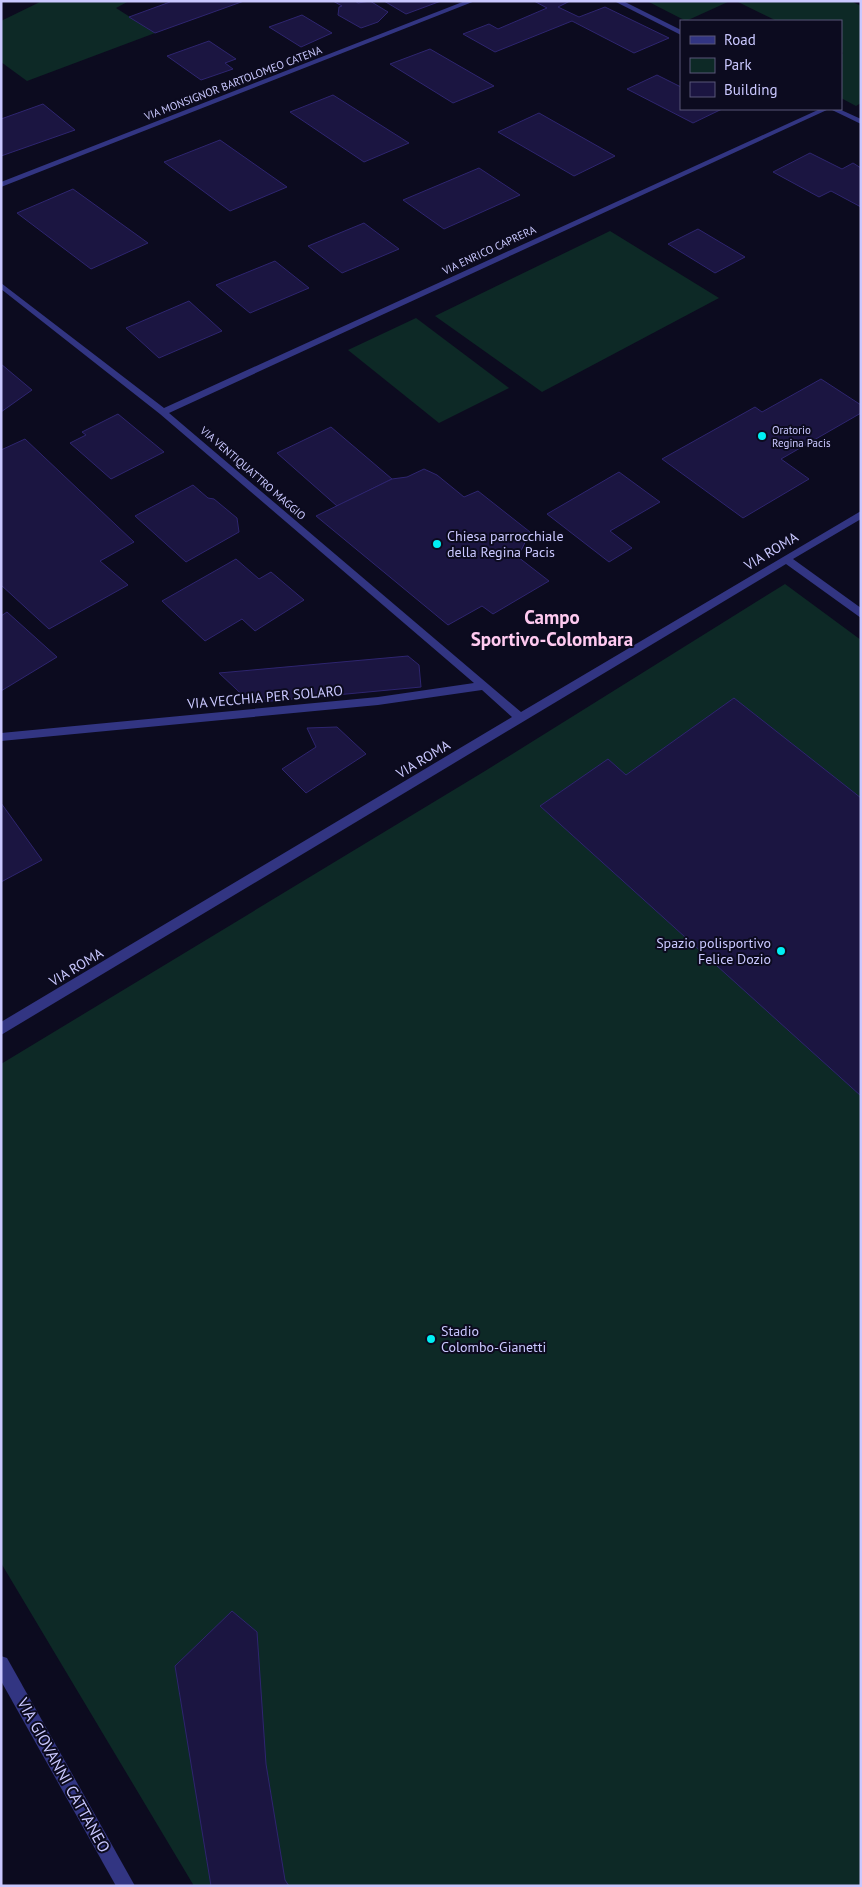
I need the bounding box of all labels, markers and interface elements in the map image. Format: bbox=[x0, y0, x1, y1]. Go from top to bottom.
legend bbox=[680, 20, 842, 110]
text: Road bbox=[724, 30, 756, 49]
street label: VIA MONSIGNOR BARTOLOMEO CATENA bbox=[141, 42, 324, 124]
text: Park bbox=[724, 55, 752, 74]
text: Building bbox=[724, 80, 778, 99]
street label: VIA ENRICO CAPRERA bbox=[439, 222, 538, 278]
street label: VIA VENTIQUATTRO MAGGIO bbox=[197, 423, 309, 523]
place label: Oratorio Regina Pacis bbox=[772, 423, 831, 450]
marker: Oratorio Regina Pacis bbox=[756, 430, 768, 442]
place label: Chiesa parrocchiale della Regina Pacis bbox=[447, 527, 564, 561]
street label: VIA ROMA bbox=[740, 527, 802, 575]
marker: Chiesa parrocchiale della Regina Pacis bbox=[431, 538, 443, 550]
district label: Campo Sportivo-Colombara bbox=[471, 605, 633, 651]
street label: VIA VECCHIA PER SOLARO bbox=[185, 681, 344, 713]
street label: VIA ROMA bbox=[392, 735, 454, 783]
place label: Spazio polisportivo Felice Dozio bbox=[656, 934, 771, 968]
street label: VIA ROMA bbox=[45, 943, 107, 991]
marker: Spazio polisportivo Felice Dozio bbox=[775, 945, 787, 957]
place label: Stadio Colombo-Gianetti bbox=[441, 1322, 546, 1356]
marker: Stadio Colombo-Gianetti bbox=[425, 1333, 437, 1345]
street label: VIA GIOVANNI CATTANEO bbox=[13, 1693, 115, 1856]

